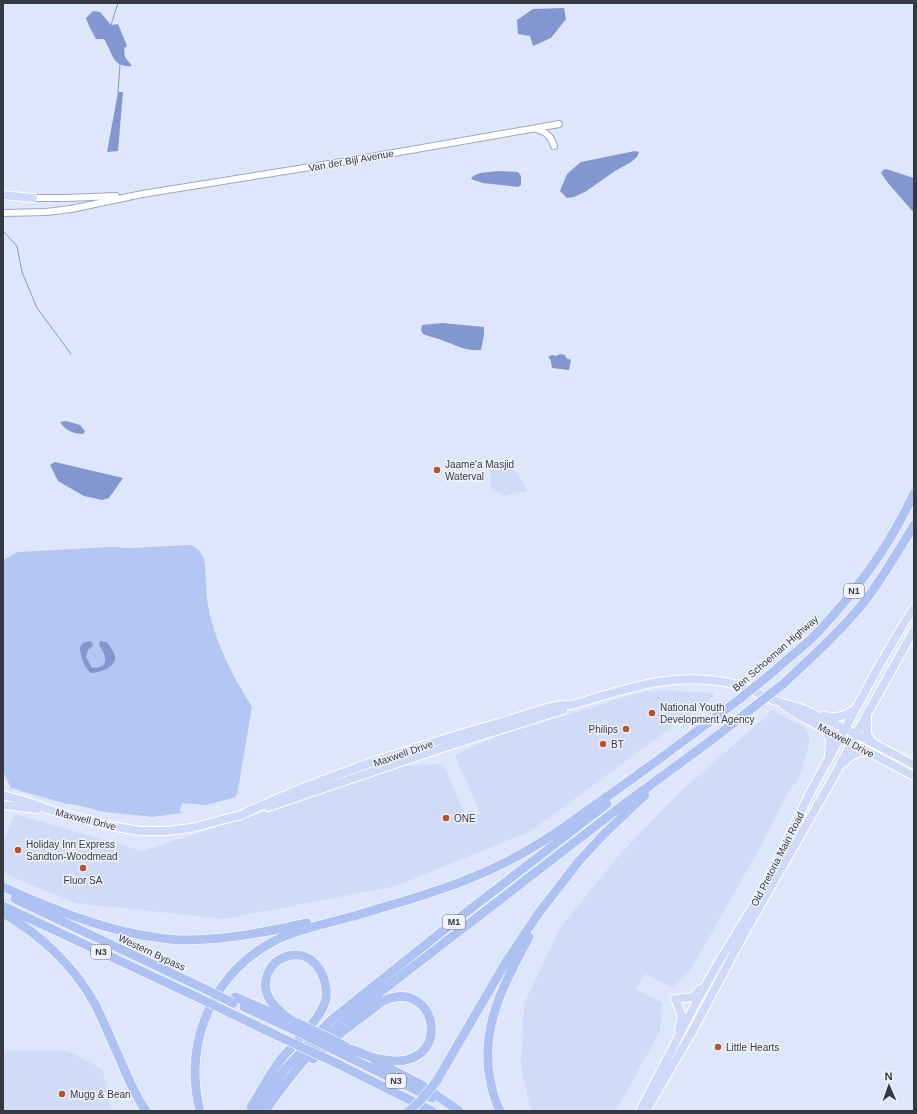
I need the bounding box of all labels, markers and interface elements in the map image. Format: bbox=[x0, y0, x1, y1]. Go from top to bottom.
street label: Van der Bijl Avenue bbox=[308, 148, 395, 173]
place label: Jaame'a Masjid Waterval bbox=[445, 459, 514, 482]
marker: Jaame'a Masjid Waterval bbox=[432, 465, 442, 475]
road number: N1 bbox=[844, 584, 864, 598]
street label: Ben Schoeman Highway bbox=[730, 613, 820, 693]
place label: National Youth Development Agency bbox=[660, 702, 755, 725]
marker: National Youth Development Agency bbox=[647, 708, 657, 718]
street label: Maxwell Drive bbox=[816, 721, 876, 760]
place label: Philips bbox=[589, 724, 618, 735]
marker: Philips bbox=[621, 724, 631, 734]
street label: Maxwell Drive bbox=[372, 738, 435, 769]
marker: BT bbox=[598, 739, 608, 749]
place label: BT bbox=[611, 739, 624, 750]
street label: Maxwell Drive bbox=[54, 807, 118, 832]
street label: Old Pretoria Main Road bbox=[749, 810, 806, 908]
marker: ONE bbox=[441, 813, 451, 823]
place label: ONE bbox=[454, 813, 476, 824]
place label: Holiday Inn Express Sandton-Woodmead bbox=[26, 839, 118, 862]
marker: Holiday Inn Express Sandton-Woodmead bbox=[13, 845, 23, 855]
marker: Fluor SA bbox=[78, 863, 88, 873]
place label: Fluor SA bbox=[64, 875, 103, 886]
road number: M1 bbox=[443, 915, 465, 929]
street label: Western Bypass bbox=[117, 932, 187, 973]
road number: N3 bbox=[91, 945, 111, 959]
marker: Little Hearts bbox=[713, 1042, 723, 1052]
place label: Little Hearts bbox=[726, 1042, 779, 1053]
north arrow bbox=[869, 1066, 909, 1106]
text: N bbox=[884, 1070, 893, 1082]
road number: N3 bbox=[386, 1074, 406, 1088]
marker: Mugg & Bean bbox=[57, 1089, 67, 1099]
place label: Mugg & Bean bbox=[70, 1089, 131, 1100]

